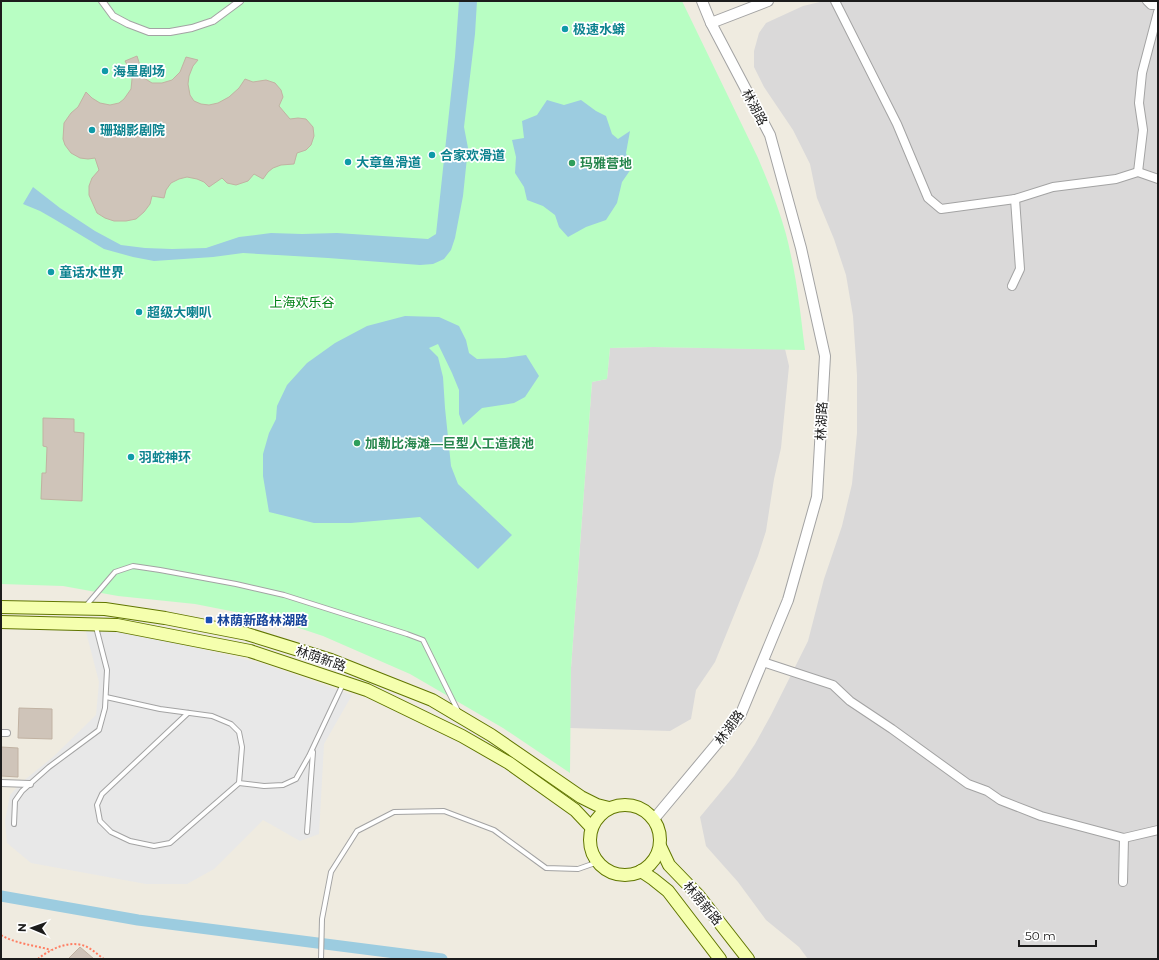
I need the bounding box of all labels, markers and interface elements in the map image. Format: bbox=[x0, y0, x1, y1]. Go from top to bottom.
place label: 极速水蟒 bbox=[573, 21, 625, 37]
marker: 极速水蟒 bbox=[560, 24, 570, 34]
place label: 海星剧场 bbox=[113, 63, 165, 79]
marker: 海星剧场 bbox=[100, 66, 110, 76]
street label: 林湖路 bbox=[739, 86, 771, 128]
place label: 珊瑚影剧院 bbox=[100, 122, 165, 138]
marker: 珊瑚影剧院 bbox=[87, 125, 97, 135]
place label: 合家欢滑道 bbox=[440, 147, 505, 163]
marker: 合家欢滑道 bbox=[427, 150, 437, 160]
place label: 大章鱼滑道 bbox=[356, 154, 421, 170]
place label: 玛雅营地 bbox=[580, 155, 632, 171]
marker: 大章鱼滑道 bbox=[343, 157, 353, 167]
marker: 玛雅营地 bbox=[567, 158, 577, 168]
place label: 童话水世界 bbox=[59, 264, 124, 280]
marker: 童话水世界 bbox=[46, 267, 56, 277]
park label: 上海欢乐谷 bbox=[269, 294, 335, 310]
place label: 超级大喇叭 bbox=[147, 304, 212, 320]
marker: 超级大喇叭 bbox=[134, 307, 144, 317]
street label: 林湖路 bbox=[812, 401, 830, 441]
place label: 加勒比海滩—巨型人工造浪池 bbox=[365, 435, 534, 451]
marker: 加勒比海滩—巨型人工造浪池 bbox=[352, 438, 362, 448]
place label: 羽蛇神环 bbox=[139, 449, 191, 465]
marker: 羽蛇神环 bbox=[126, 452, 136, 462]
place label: 林荫新路林湖路 bbox=[217, 612, 308, 628]
marker: 林荫新路林湖路 bbox=[204, 615, 214, 625]
street label: 林荫新路 bbox=[294, 642, 348, 674]
street label: 林湖路 bbox=[711, 707, 747, 747]
street label: 林荫新路 bbox=[680, 878, 726, 928]
north arrow bbox=[12, 908, 52, 948]
scale bar bbox=[1019, 922, 1096, 948]
text: N bbox=[15, 923, 29, 932]
text: 50 m bbox=[1025, 928, 1056, 943]

